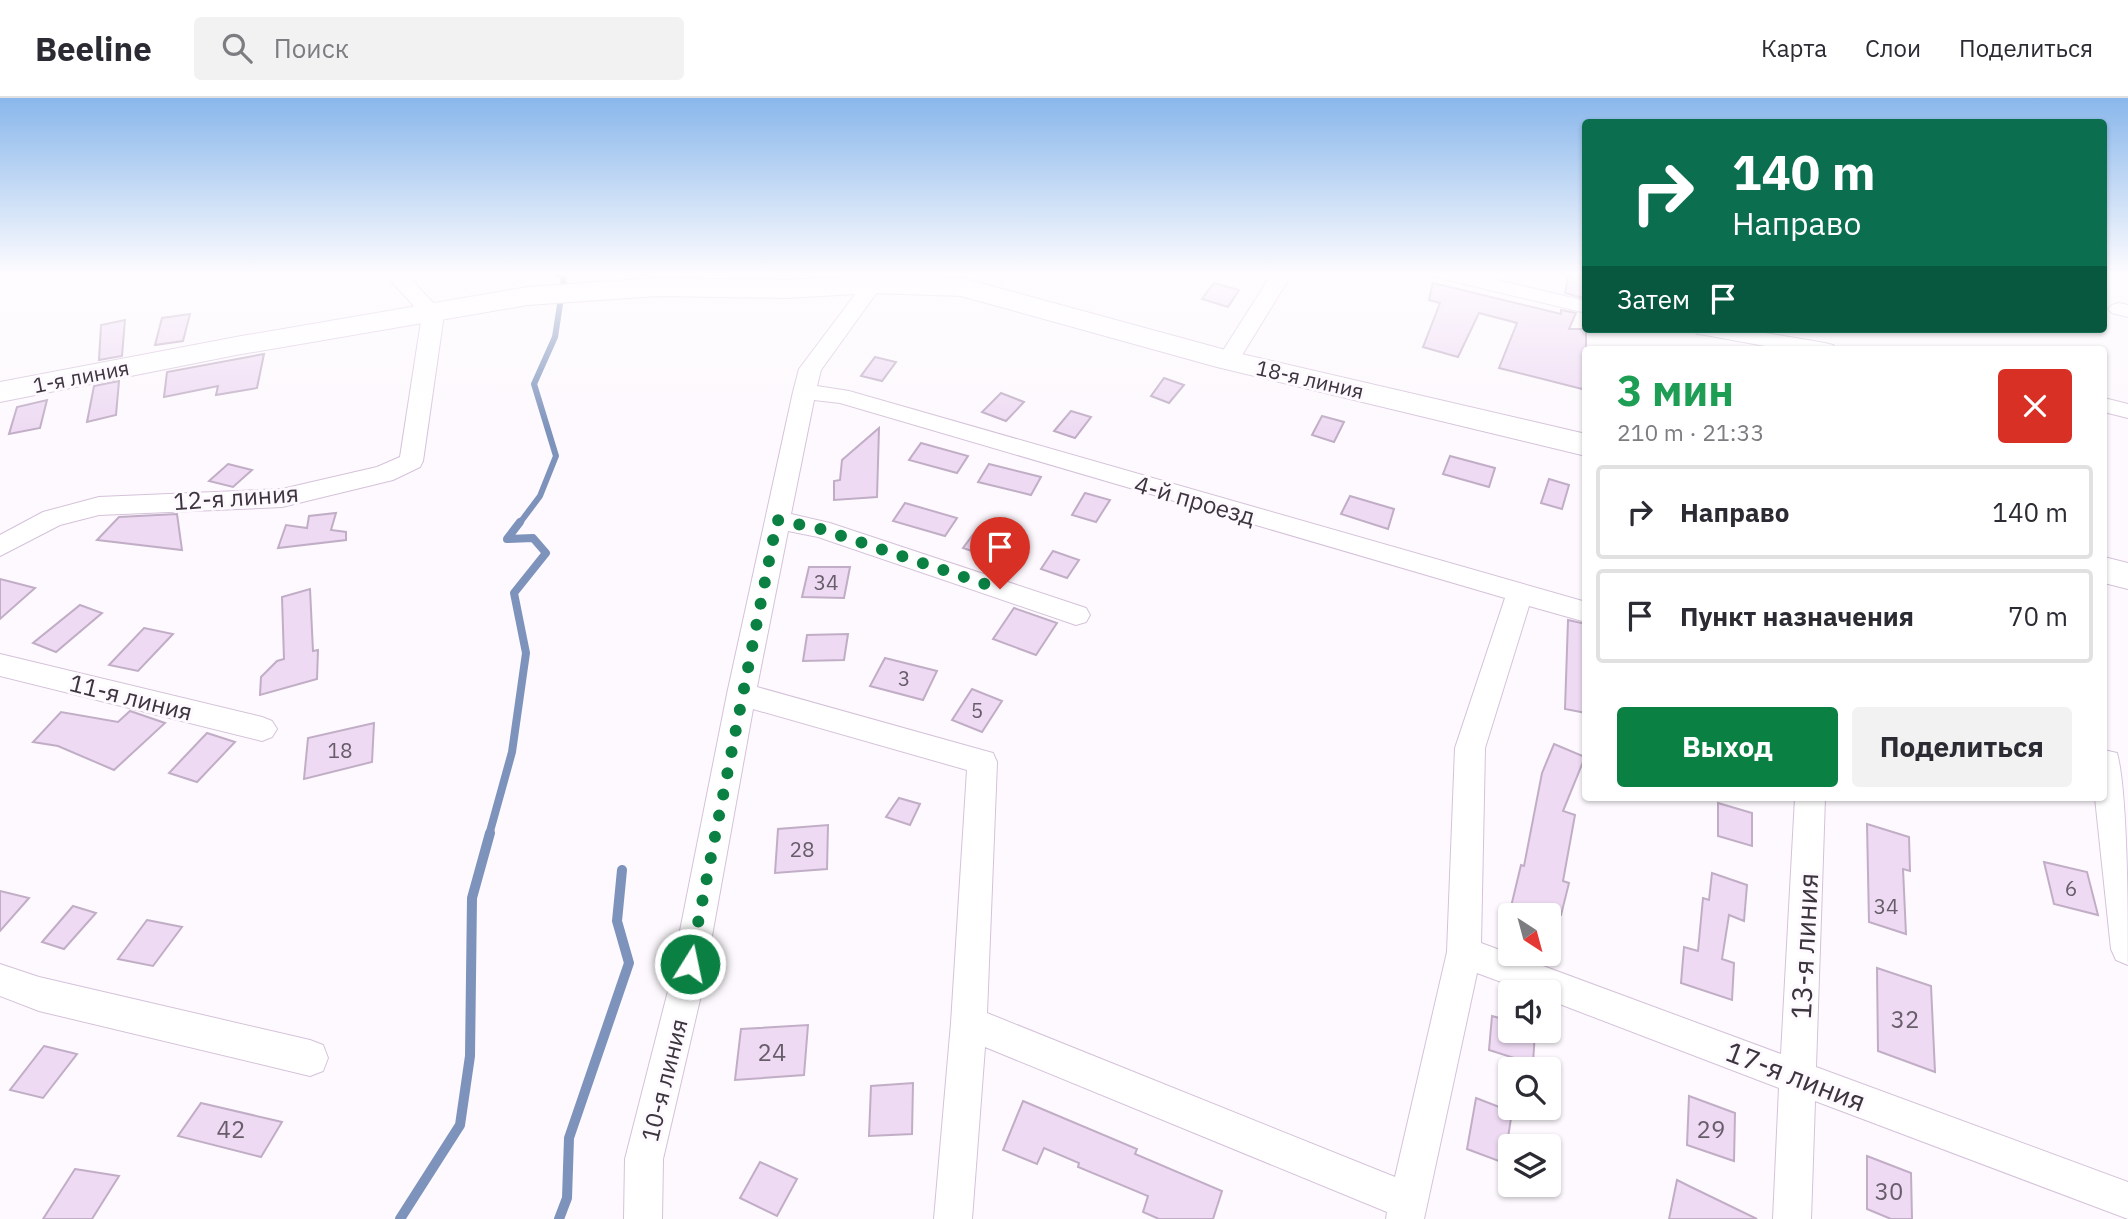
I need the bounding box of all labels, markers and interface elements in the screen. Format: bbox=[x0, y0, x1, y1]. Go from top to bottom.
search box bbox=[194, 17, 684, 80]
text: Beeline bbox=[35, 27, 152, 70]
icon: search bbox=[218, 29, 256, 67]
text: Поиск bbox=[274, 31, 349, 65]
text: Карта bbox=[1761, 32, 1827, 64]
text: Слои bbox=[1865, 32, 1921, 64]
text: Поделиться bbox=[1959, 32, 2093, 64]
text: 140 m bbox=[1732, 140, 1876, 203]
icon: right bbox=[1617, 147, 1708, 238]
text: Направо bbox=[1732, 202, 1861, 244]
icon: arrive bbox=[1704, 280, 1742, 318]
text: Затем bbox=[1617, 282, 1690, 316]
street label: 1-я линия bbox=[31, 353, 131, 399]
street label: 18-я линия bbox=[1253, 353, 1367, 405]
text: 3 мин bbox=[1617, 363, 1734, 418]
button: close bbox=[1998, 369, 2072, 443]
text: 210 m · 21:33 bbox=[1617, 417, 1764, 447]
street label: 4-й проезд bbox=[1131, 467, 1259, 533]
street label: 12-я линия bbox=[172, 477, 300, 517]
icon: right bbox=[1621, 493, 1659, 531]
text: Направо bbox=[1680, 495, 1789, 529]
text: 140 m bbox=[1992, 495, 2068, 529]
pin bbox=[970, 517, 1030, 589]
icon: arrive bbox=[981, 528, 1019, 566]
house number: 34 bbox=[813, 568, 839, 596]
icon: arrive bbox=[1621, 597, 1659, 635]
text: Пункт назначения bbox=[1680, 599, 1914, 633]
text: 70 m bbox=[2008, 599, 2068, 633]
house number: 3 bbox=[898, 664, 910, 692]
street label: 11-я линия bbox=[66, 666, 196, 728]
house number: 5 bbox=[971, 696, 983, 724]
button: Выход bbox=[1617, 707, 1838, 787]
button: Поделиться bbox=[1852, 707, 2072, 787]
house number: 18 bbox=[327, 736, 353, 764]
house number: 28 bbox=[789, 835, 815, 863]
street label: 13-я линия bbox=[1782, 872, 1826, 1020]
house number: 6 bbox=[2065, 874, 2077, 902]
house number: 34 bbox=[1873, 892, 1899, 920]
north arrow bbox=[1498, 903, 1561, 966]
map controls bbox=[1498, 903, 1561, 1197]
position arrow bbox=[653, 927, 727, 1001]
button: sound bbox=[1498, 980, 1561, 1043]
house number: 32 bbox=[1891, 1003, 1919, 1035]
street label: 10-я линия bbox=[633, 1015, 695, 1145]
street label: 17-я линия bbox=[1721, 1032, 1871, 1120]
house number: 24 bbox=[758, 1036, 786, 1068]
button: search bbox=[1498, 1057, 1561, 1120]
house number: 42 bbox=[217, 1113, 245, 1145]
house number: 29 bbox=[1697, 1113, 1725, 1145]
button: layers bbox=[1498, 1134, 1561, 1197]
house number: 30 bbox=[1875, 1175, 1903, 1207]

